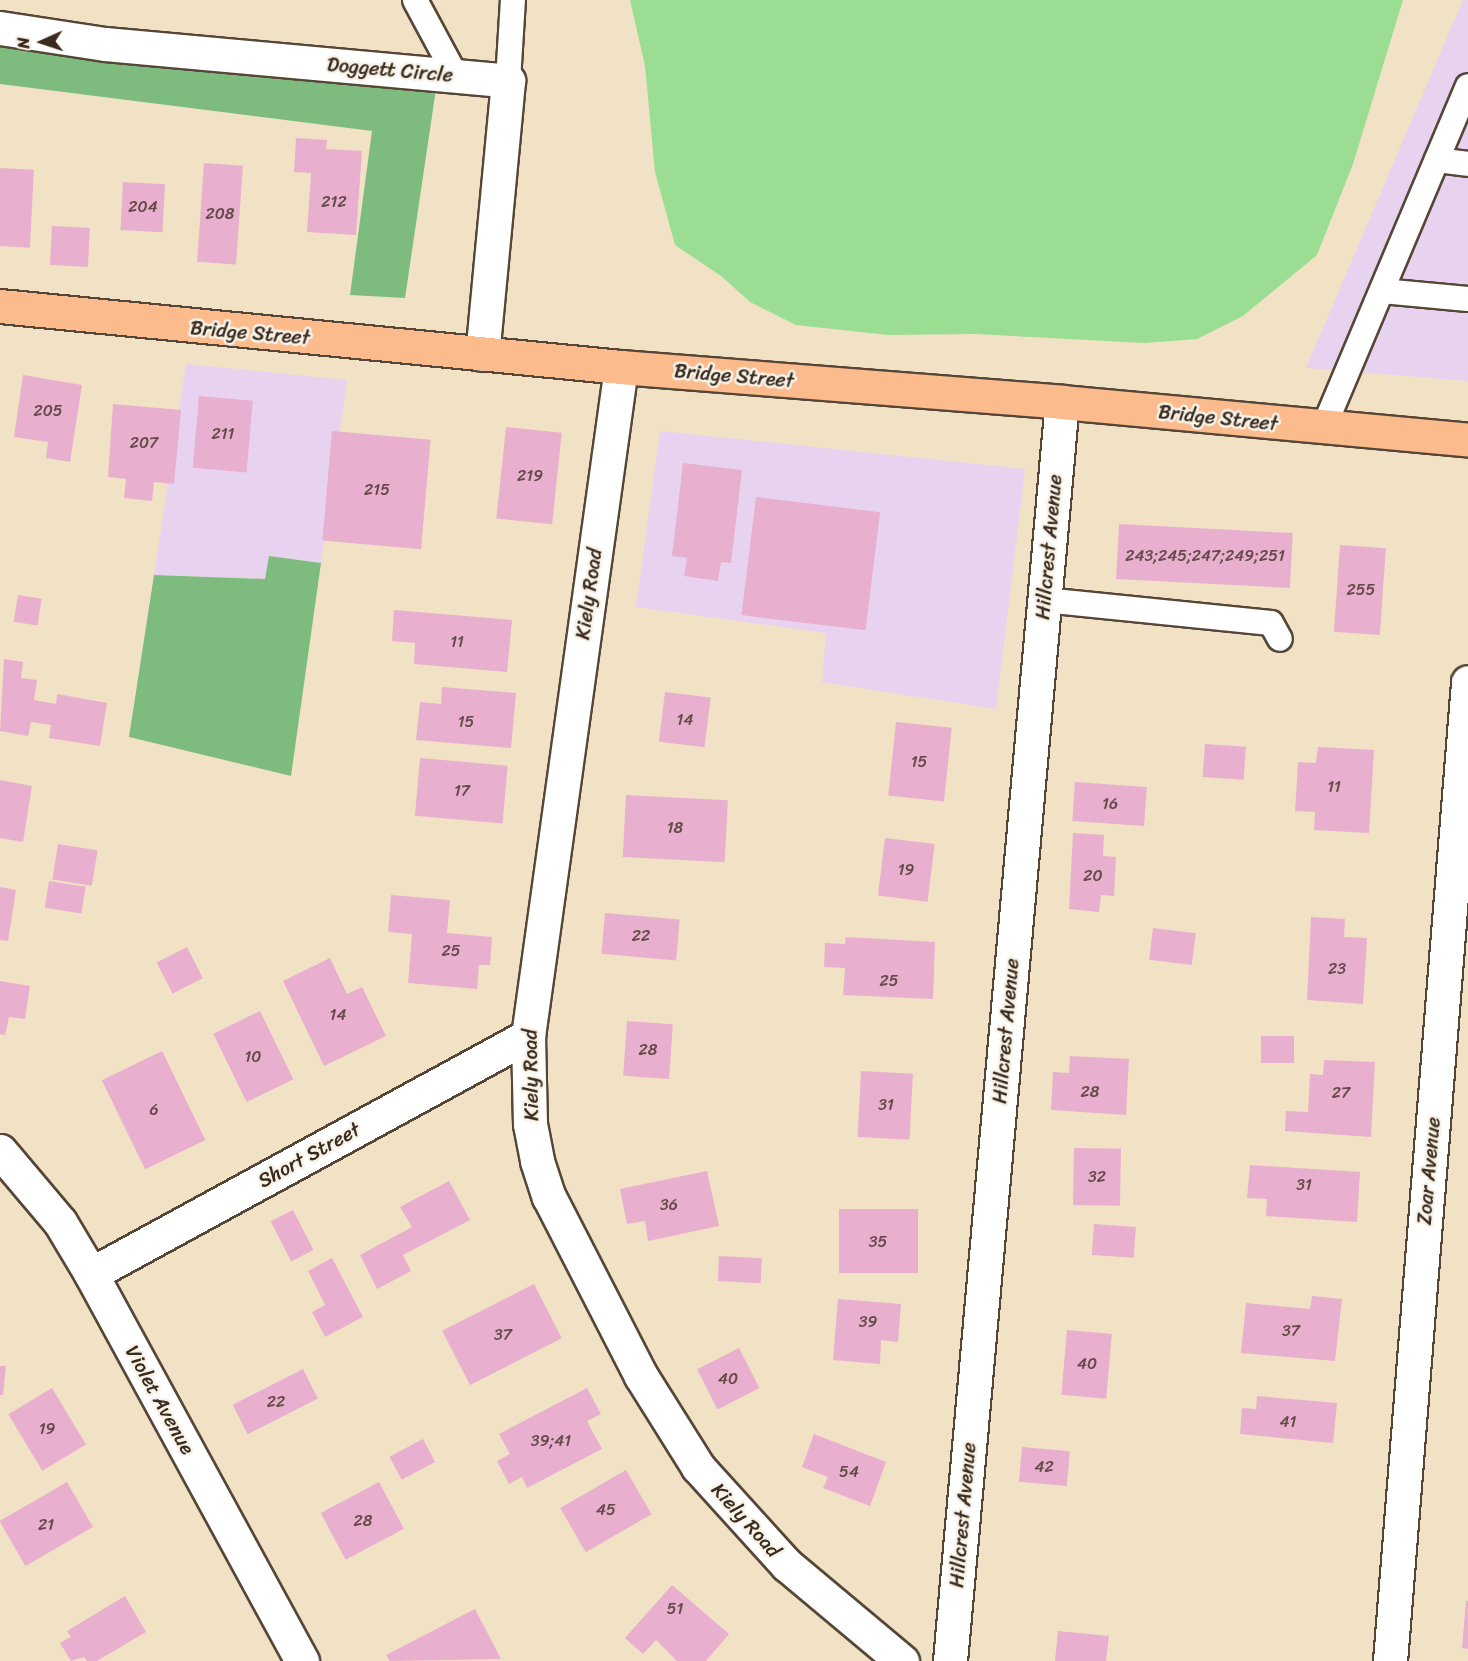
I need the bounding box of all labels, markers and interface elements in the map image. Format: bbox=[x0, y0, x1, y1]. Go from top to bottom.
north arrow bbox=[12, 12, 72, 72]
text: N bbox=[9, 37, 38, 49]
street label: Doggett Circle bbox=[326, 53, 454, 87]
house number: 212 bbox=[321, 192, 347, 212]
house number: 204 bbox=[128, 197, 158, 217]
house number: 208 bbox=[206, 204, 234, 224]
street label: Bridge Street bbox=[189, 316, 311, 350]
street label: Bridge Street bbox=[673, 359, 795, 393]
street label: Bridge Street bbox=[1157, 400, 1279, 436]
house number: 205 bbox=[33, 401, 63, 421]
house number: 211 bbox=[212, 424, 234, 444]
house number: 207 bbox=[130, 433, 158, 453]
house number: 219 bbox=[517, 466, 543, 486]
street label: Hillcrest Avenue bbox=[1031, 473, 1067, 621]
house number: 215 bbox=[364, 480, 390, 500]
house number: 243;245;247;249;251 bbox=[1125, 546, 1285, 566]
street label: Kiely Road bbox=[571, 547, 607, 641]
house number: 255 bbox=[1347, 580, 1375, 600]
house number: 11 bbox=[450, 632, 464, 652]
house number: 14 bbox=[677, 710, 693, 730]
house number: 15 bbox=[458, 712, 474, 732]
house number: 15 bbox=[911, 752, 927, 772]
house number: 11 bbox=[1327, 777, 1341, 797]
house number: 17 bbox=[454, 781, 470, 801]
house number: 16 bbox=[1102, 794, 1118, 814]
house number: 18 bbox=[667, 818, 683, 838]
house number: 19 bbox=[898, 860, 914, 880]
house number: 20 bbox=[1083, 866, 1103, 886]
house number: 22 bbox=[632, 926, 650, 946]
house number: 25 bbox=[441, 941, 461, 961]
street label: Hillcrest Avenue bbox=[988, 957, 1024, 1105]
house number: 23 bbox=[1328, 959, 1346, 979]
house number: 25 bbox=[879, 971, 899, 991]
house number: 14 bbox=[330, 1005, 346, 1025]
street label: Kiely Road bbox=[518, 1029, 544, 1121]
house number: 28 bbox=[639, 1040, 657, 1060]
house number: 10 bbox=[245, 1047, 261, 1067]
house number: 28 bbox=[1081, 1082, 1099, 1102]
house number: 27 bbox=[1332, 1083, 1350, 1103]
house number: 31 bbox=[878, 1095, 894, 1115]
house number: 6 bbox=[149, 1100, 159, 1120]
street label: Zoar Avenue bbox=[1412, 1116, 1446, 1226]
street label: Short Street bbox=[254, 1117, 364, 1193]
house number: 32 bbox=[1088, 1167, 1106, 1187]
house number: 31 bbox=[1296, 1175, 1312, 1195]
house number: 36 bbox=[660, 1195, 678, 1215]
house number: 35 bbox=[869, 1232, 887, 1252]
house number: 39 bbox=[859, 1312, 877, 1332]
house number: 37 bbox=[1282, 1321, 1300, 1341]
house number: 37 bbox=[494, 1325, 512, 1345]
street label: Violet Avenue bbox=[120, 1341, 200, 1459]
house number: 40 bbox=[1077, 1354, 1097, 1374]
house number: 40 bbox=[718, 1369, 738, 1389]
house number: 22 bbox=[267, 1392, 285, 1412]
house number: 41 bbox=[1280, 1412, 1296, 1432]
house number: 19 bbox=[39, 1419, 55, 1439]
house number: 39;41 bbox=[531, 1431, 571, 1451]
street label: Hillcrest Avenue bbox=[945, 1441, 981, 1589]
house number: 42 bbox=[1034, 1457, 1054, 1477]
house number: 54 bbox=[839, 1462, 859, 1482]
street label: Kiely Road bbox=[706, 1478, 786, 1562]
house number: 45 bbox=[596, 1500, 616, 1520]
house number: 28 bbox=[354, 1511, 372, 1531]
house number: 21 bbox=[38, 1515, 54, 1535]
house number: 51 bbox=[667, 1599, 683, 1619]

